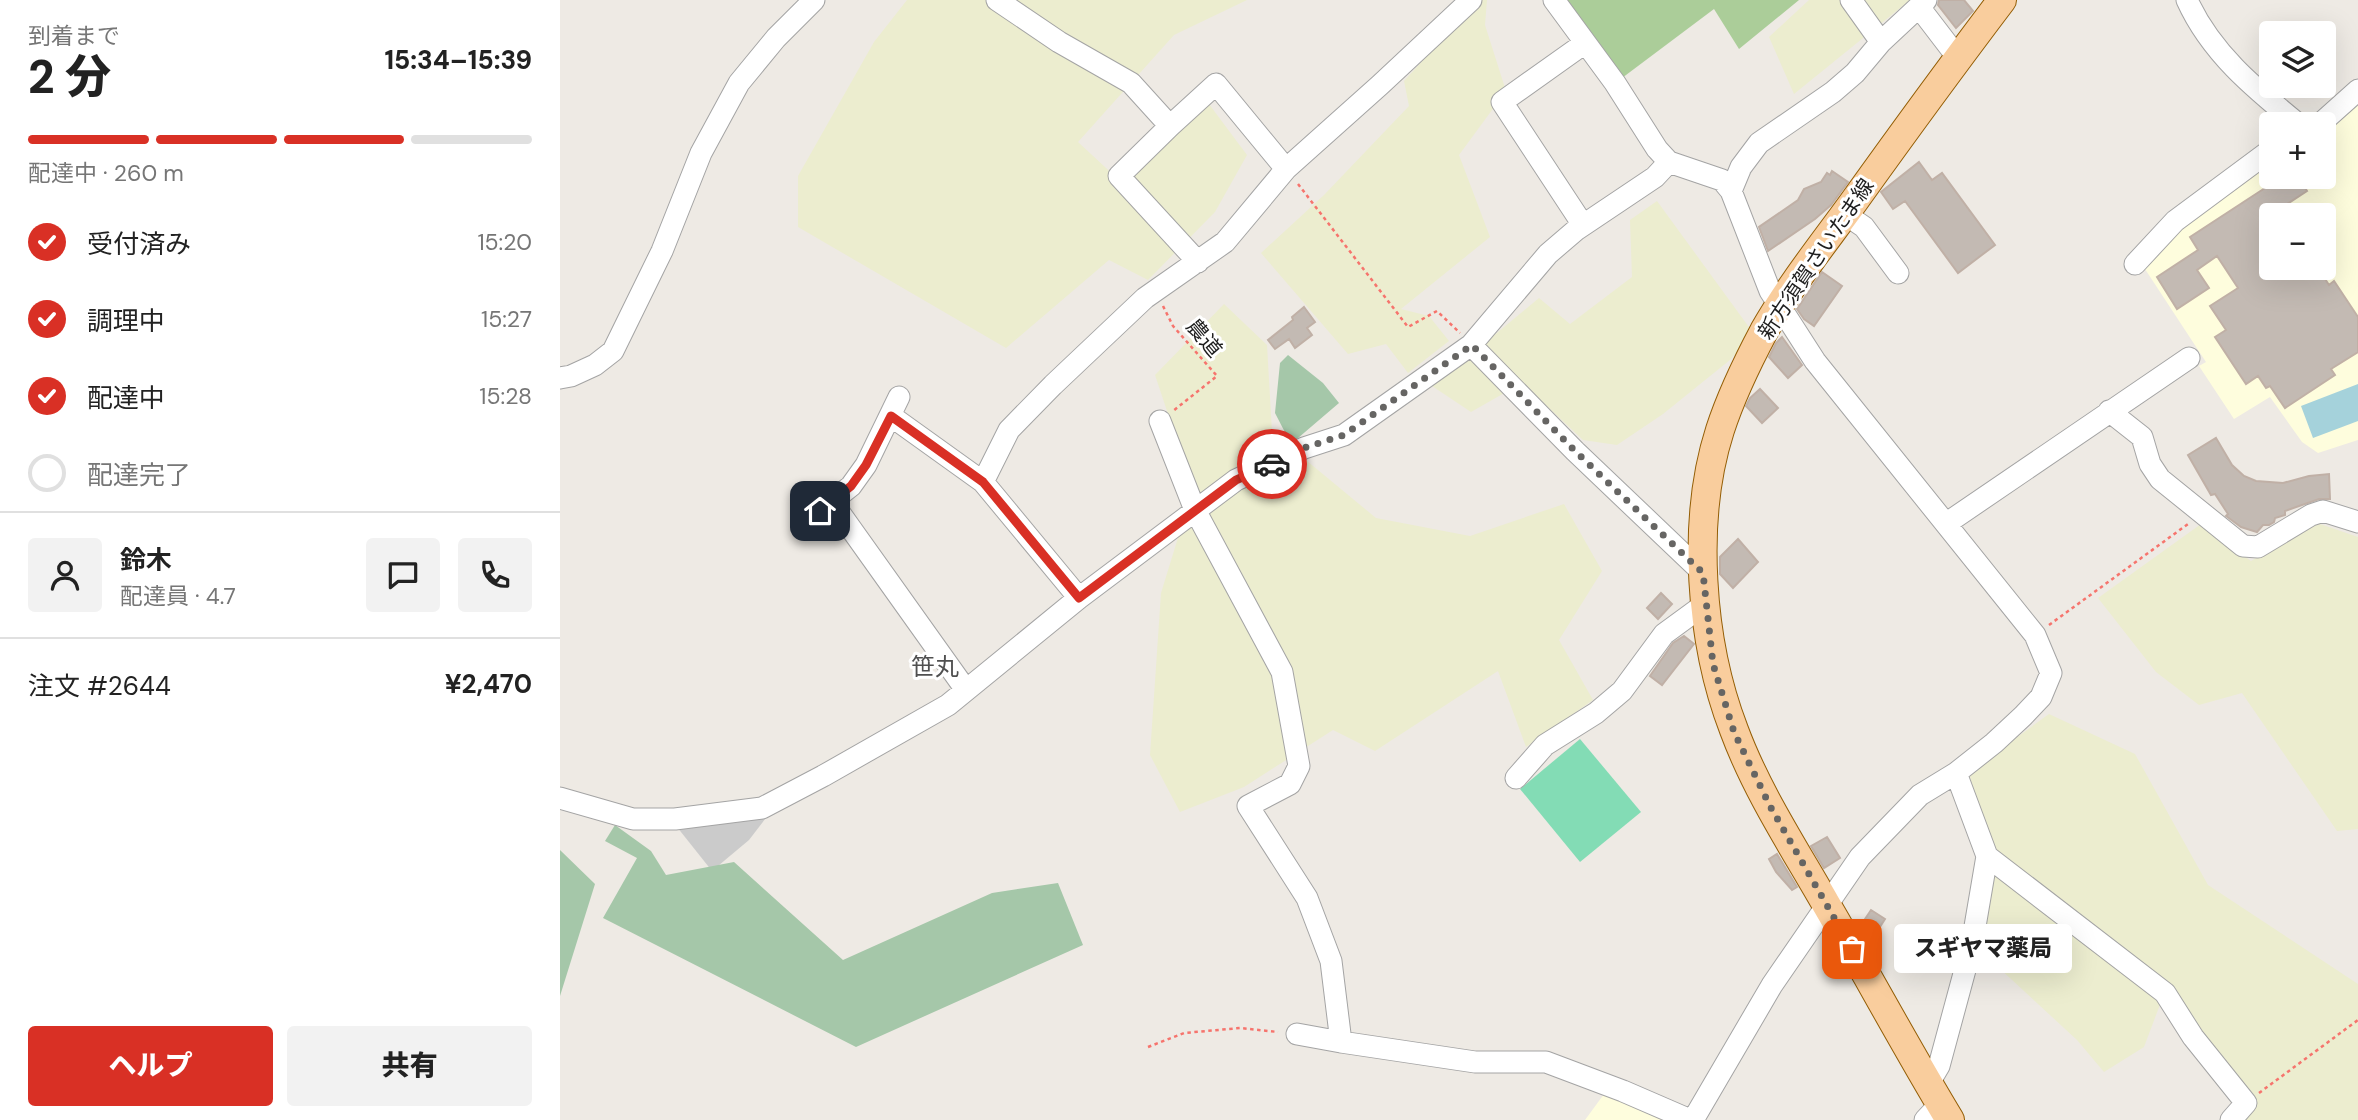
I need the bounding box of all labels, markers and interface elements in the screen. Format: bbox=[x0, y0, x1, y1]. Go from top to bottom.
text: 到着まで bbox=[28, 21, 120, 51]
map controls bbox=[2259, 21, 2336, 280]
button: layers bbox=[2259, 21, 2336, 98]
text: 15:34–15:39 bbox=[384, 43, 532, 77]
text: 2 分 bbox=[28, 47, 111, 107]
button: + bbox=[2259, 112, 2336, 189]
text: 配達中 · 260 m bbox=[28, 158, 184, 188]
street label: 新方須賀さいたま線 bbox=[1752, 173, 1880, 345]
button: − bbox=[2259, 203, 2336, 280]
icon: check bbox=[28, 223, 66, 261]
text: 受付済み bbox=[87, 227, 191, 261]
text: 15:20 bbox=[477, 227, 532, 257]
icon: check bbox=[28, 300, 66, 338]
text: 調理中 bbox=[87, 304, 165, 338]
text: 15:27 bbox=[481, 304, 532, 334]
street label: 農道 bbox=[1180, 313, 1228, 363]
icon: check bbox=[28, 377, 66, 415]
text: 配達中 bbox=[87, 381, 165, 415]
text: 15:28 bbox=[479, 381, 532, 411]
courier bbox=[1237, 429, 1307, 499]
icon: car bbox=[1253, 445, 1291, 483]
text: 配達完了 bbox=[87, 458, 191, 492]
pin bbox=[790, 481, 850, 541]
icon: home bbox=[801, 492, 839, 530]
button: person bbox=[28, 538, 102, 612]
button: chat bbox=[366, 538, 440, 612]
button: phone bbox=[458, 538, 532, 612]
text: 鈴木 bbox=[120, 543, 172, 577]
text: 配達員 · 4.7 bbox=[120, 581, 236, 611]
district label: 笹丸 bbox=[911, 651, 959, 682]
text: ¥2,470 bbox=[445, 667, 532, 701]
text: 注文 #2644 bbox=[28, 669, 171, 703]
pin bbox=[1822, 919, 1882, 979]
callout: スギヤマ薬局 bbox=[1894, 925, 2072, 974]
icon: bag bbox=[1833, 930, 1871, 968]
text: スギヤマ薬局 bbox=[1914, 933, 2052, 963]
button: ヘルプ bbox=[28, 1026, 273, 1106]
button: 共有 bbox=[287, 1026, 532, 1106]

